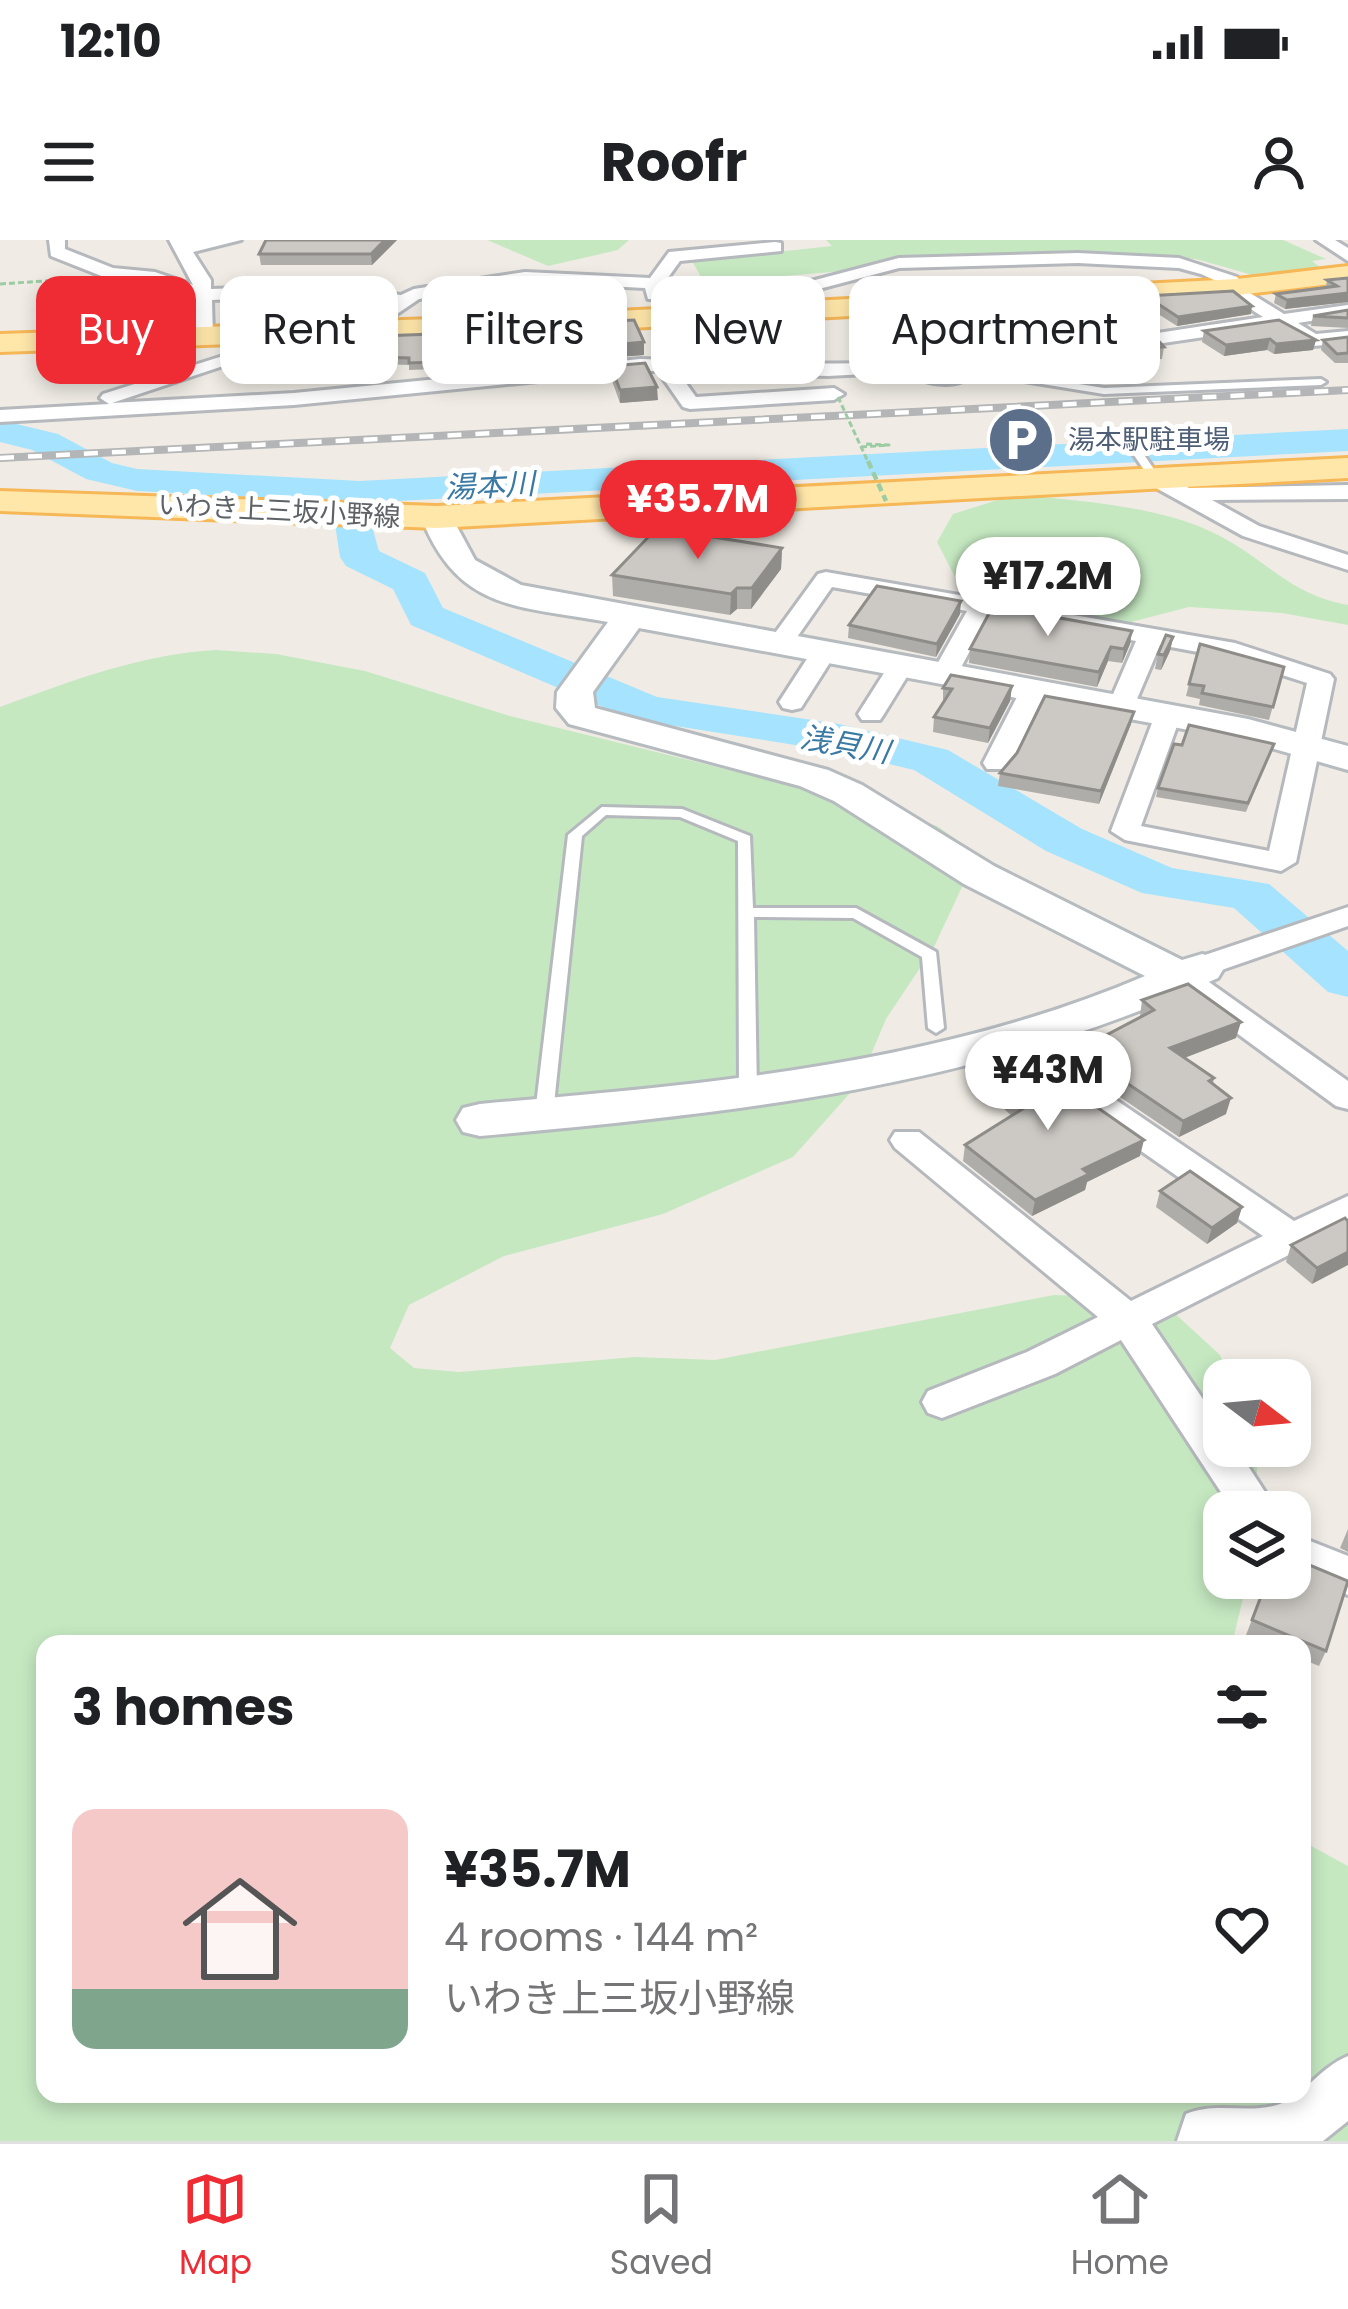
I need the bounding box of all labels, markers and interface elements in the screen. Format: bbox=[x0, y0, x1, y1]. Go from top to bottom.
text: 12:10 bbox=[60, 10, 162, 73]
text: Roofr bbox=[601, 124, 747, 200]
icon: menu bbox=[36, 129, 102, 195]
icon: person bbox=[1246, 129, 1312, 195]
chip: Buy bbox=[36, 276, 196, 384]
chip: Rent bbox=[220, 276, 398, 384]
chip: Filters bbox=[422, 276, 627, 384]
chip: New bbox=[651, 276, 825, 384]
chip: Apartment bbox=[849, 276, 1160, 384]
parking icon: 湯本駅駐車場 bbox=[986, 405, 1056, 475]
place label: 湯本駅駐車場 bbox=[1068, 421, 1230, 458]
pin: ¥35.7M bbox=[600, 460, 796, 562]
water label: 湯本川 bbox=[444, 462, 539, 509]
text: ¥35.7M bbox=[627, 471, 769, 526]
street label: いわき上三坂小野線 bbox=[157, 486, 401, 535]
pin: ¥17.2M bbox=[950, 537, 1146, 639]
text: ¥17.2M bbox=[983, 548, 1113, 603]
water label: 浅貝川 bbox=[797, 716, 896, 774]
pin: ¥43M bbox=[977, 1031, 1119, 1133]
text: ¥43M bbox=[992, 1042, 1104, 1097]
north arrow bbox=[1203, 1359, 1311, 1467]
map controls bbox=[1203, 1359, 1311, 1599]
button: layers bbox=[1203, 1491, 1311, 1599]
text: 3 homes bbox=[72, 1671, 294, 1743]
icon: filters bbox=[1209, 1674, 1275, 1740]
text: ¥35.7M bbox=[444, 1833, 631, 1905]
icon: home bbox=[168, 1857, 312, 2001]
icon: heart bbox=[1209, 1896, 1275, 1962]
text: 4 rooms · 144 m² bbox=[444, 1910, 758, 1965]
text: いわき上三坂小野線 bbox=[444, 1971, 795, 2026]
tab: Map bbox=[179, 2166, 252, 2288]
tab: Saved bbox=[610, 2166, 713, 2288]
tab: Home bbox=[1071, 2166, 1169, 2288]

